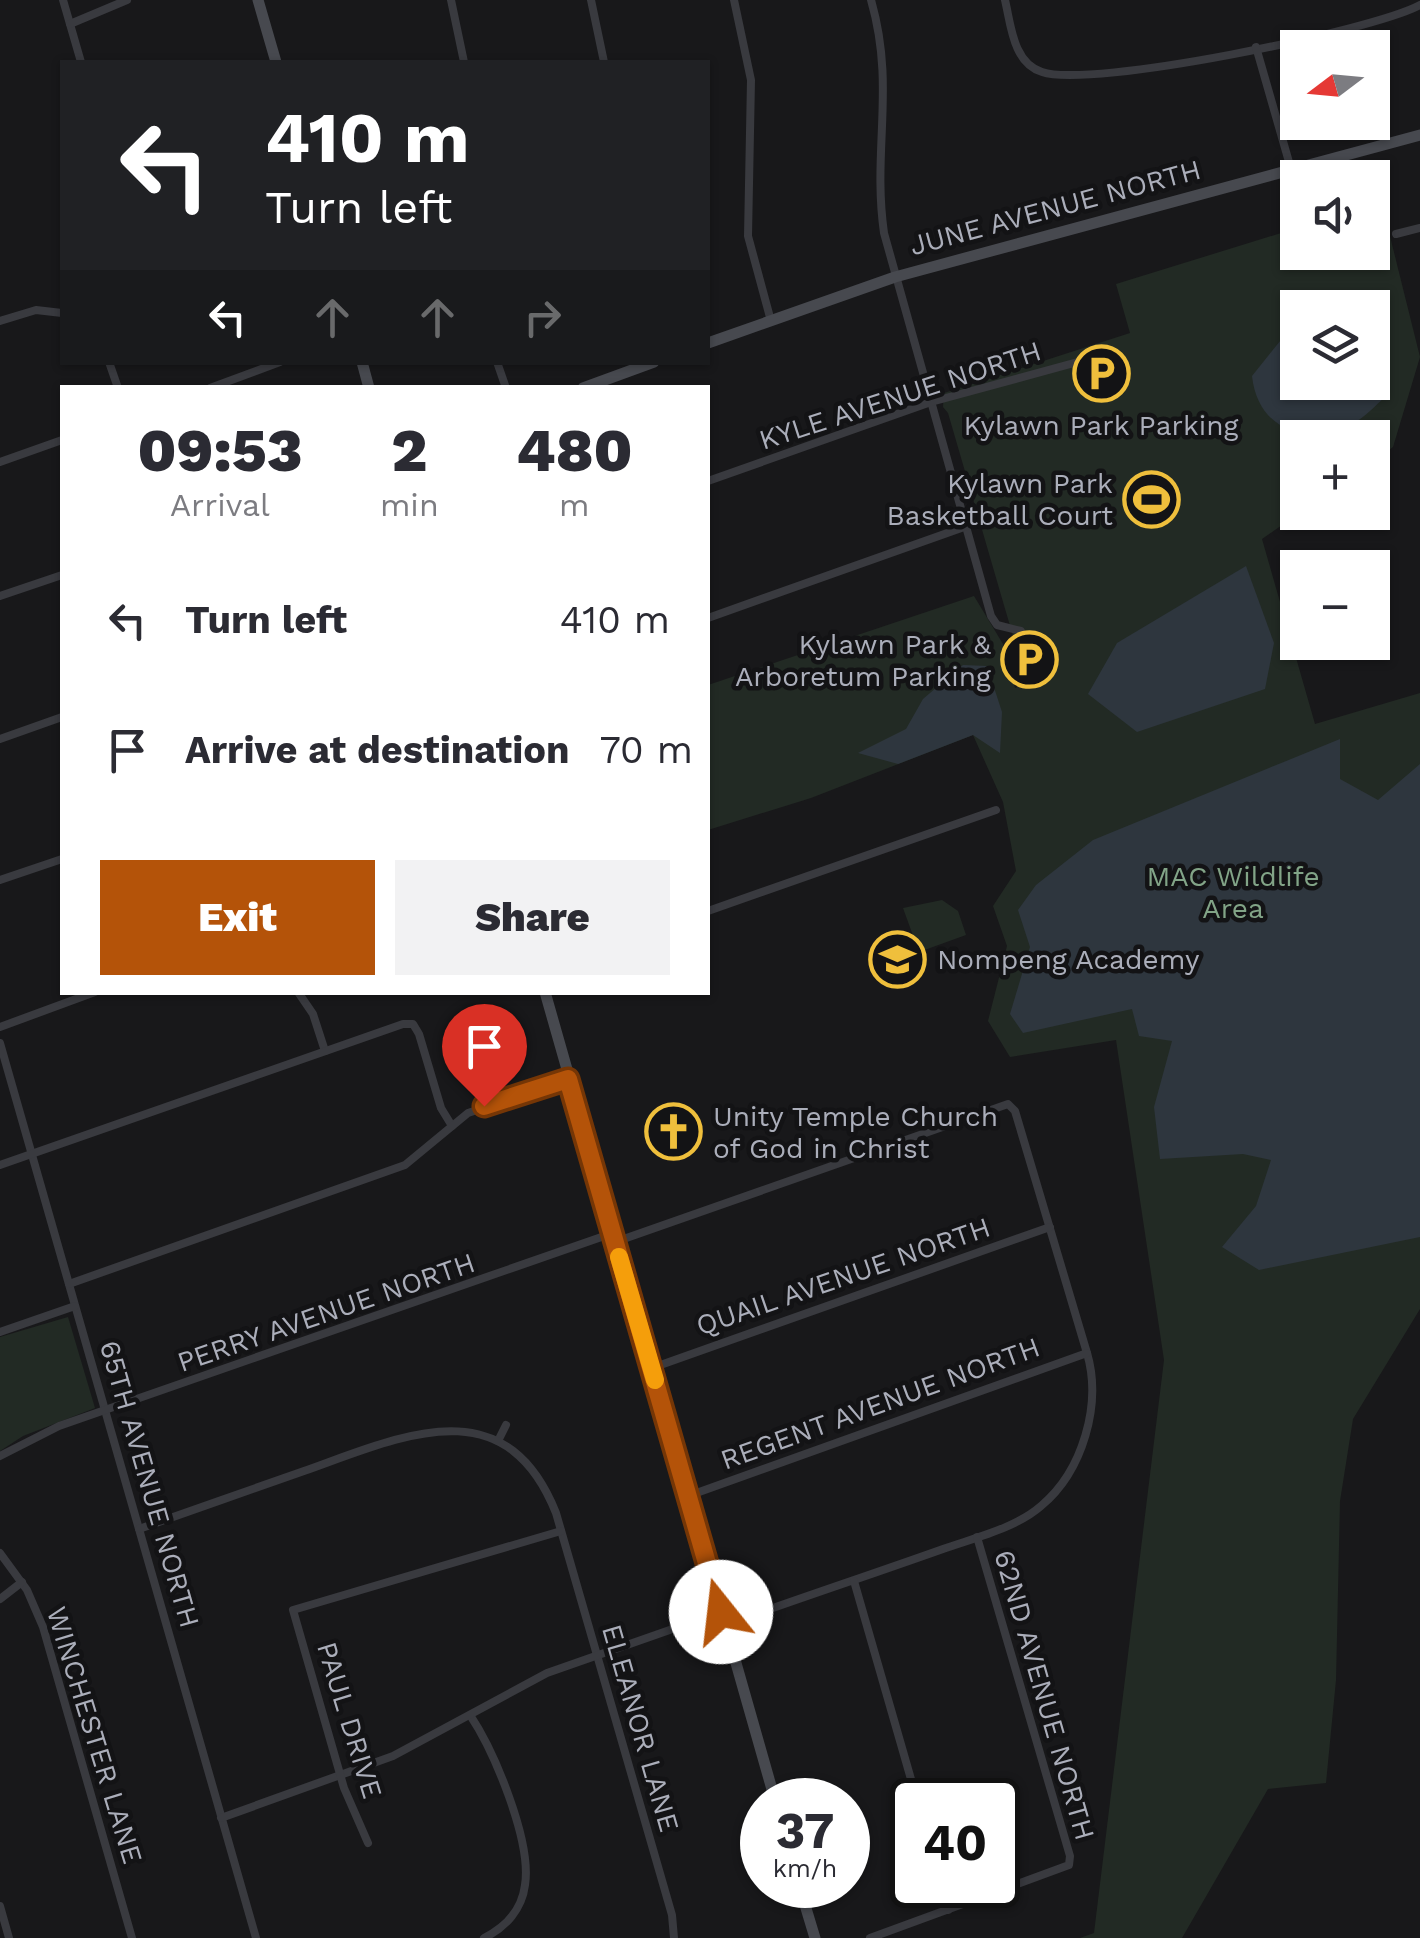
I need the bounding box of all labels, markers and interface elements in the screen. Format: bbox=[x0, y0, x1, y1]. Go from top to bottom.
north arrow bbox=[1280, 30, 1390, 140]
map controls bbox=[1280, 30, 1390, 660]
text: 410 m bbox=[265, 97, 470, 179]
icon: left bbox=[100, 100, 230, 230]
street label: JUNE AVENUE NORTH bbox=[906, 153, 1204, 262]
button: sound bbox=[1280, 160, 1390, 270]
text: Turn left bbox=[265, 181, 452, 234]
icon: left bbox=[200, 290, 255, 345]
icon: ahead bbox=[305, 290, 360, 345]
icon: ahead bbox=[410, 290, 465, 345]
icon: right bbox=[515, 290, 570, 345]
button: layers bbox=[1280, 290, 1390, 400]
street label: KYLE AVENUE NORTH bbox=[755, 334, 1045, 457]
parking icon: Kylawn Park Parking bbox=[1071, 344, 1131, 404]
place label: Kylawn Park Parking bbox=[964, 409, 1239, 442]
text: 09:53 bbox=[137, 415, 302, 486]
text: 2 bbox=[391, 415, 427, 486]
text: 480 bbox=[516, 415, 633, 486]
button: + bbox=[1280, 420, 1390, 530]
place label: Kylawn Park Basketball Court bbox=[887, 467, 1113, 532]
sports icon: Kylawn Park Basketball Court bbox=[1122, 469, 1182, 529]
text: Arrival bbox=[170, 486, 270, 524]
text: min bbox=[380, 486, 439, 524]
text: m bbox=[559, 486, 590, 524]
button: − bbox=[1280, 550, 1390, 660]
icon: left bbox=[100, 593, 155, 648]
text: Turn left bbox=[185, 598, 347, 642]
text: 410 m bbox=[560, 598, 670, 642]
place label: Kylawn Park & Arboretum Parking bbox=[735, 628, 992, 693]
parking icon: Kylawn Park & Arboretum Parking bbox=[1000, 630, 1060, 690]
icon: arrive bbox=[100, 723, 155, 778]
text: Arrive at destination bbox=[185, 728, 570, 772]
text: 70 m bbox=[600, 728, 693, 772]
button: Exit bbox=[100, 860, 375, 975]
button: Share bbox=[395, 860, 670, 975]
park label: MAC Wildlife Area bbox=[1146, 860, 1320, 925]
school or university icon: Nompeng Academy bbox=[868, 929, 928, 989]
place label: Nompeng Academy bbox=[937, 943, 1200, 976]
pin bbox=[442, 1004, 527, 1107]
icon: arrive bbox=[457, 1019, 512, 1074]
place label: Unity Temple Church of God in Christ bbox=[713, 1100, 998, 1165]
church icon: Unity Temple Church of God in Christ bbox=[644, 1102, 704, 1162]
street label: QUAIL AVENUE NORTH bbox=[692, 1211, 995, 1342]
street label: PERRY AVENUE NORTH bbox=[173, 1246, 479, 1379]
street label: REGENT AVENUE NORTH bbox=[716, 1330, 1044, 1477]
street label: 65TH AVENUE NORTH bbox=[93, 1337, 206, 1631]
street label: 62ND AVENUE NORTH bbox=[987, 1546, 1102, 1844]
position arrow bbox=[669, 1560, 773, 1664]
street label: WINCHESTER LANE bbox=[40, 1603, 149, 1868]
street label: ELEANOR LANE bbox=[595, 1621, 686, 1836]
street label: PAUL DRIVE bbox=[310, 1638, 389, 1802]
speed limit sign: 40 bbox=[890, 1778, 1020, 1908]
text: 37 bbox=[776, 1801, 834, 1860]
text: km/h bbox=[773, 1854, 837, 1883]

